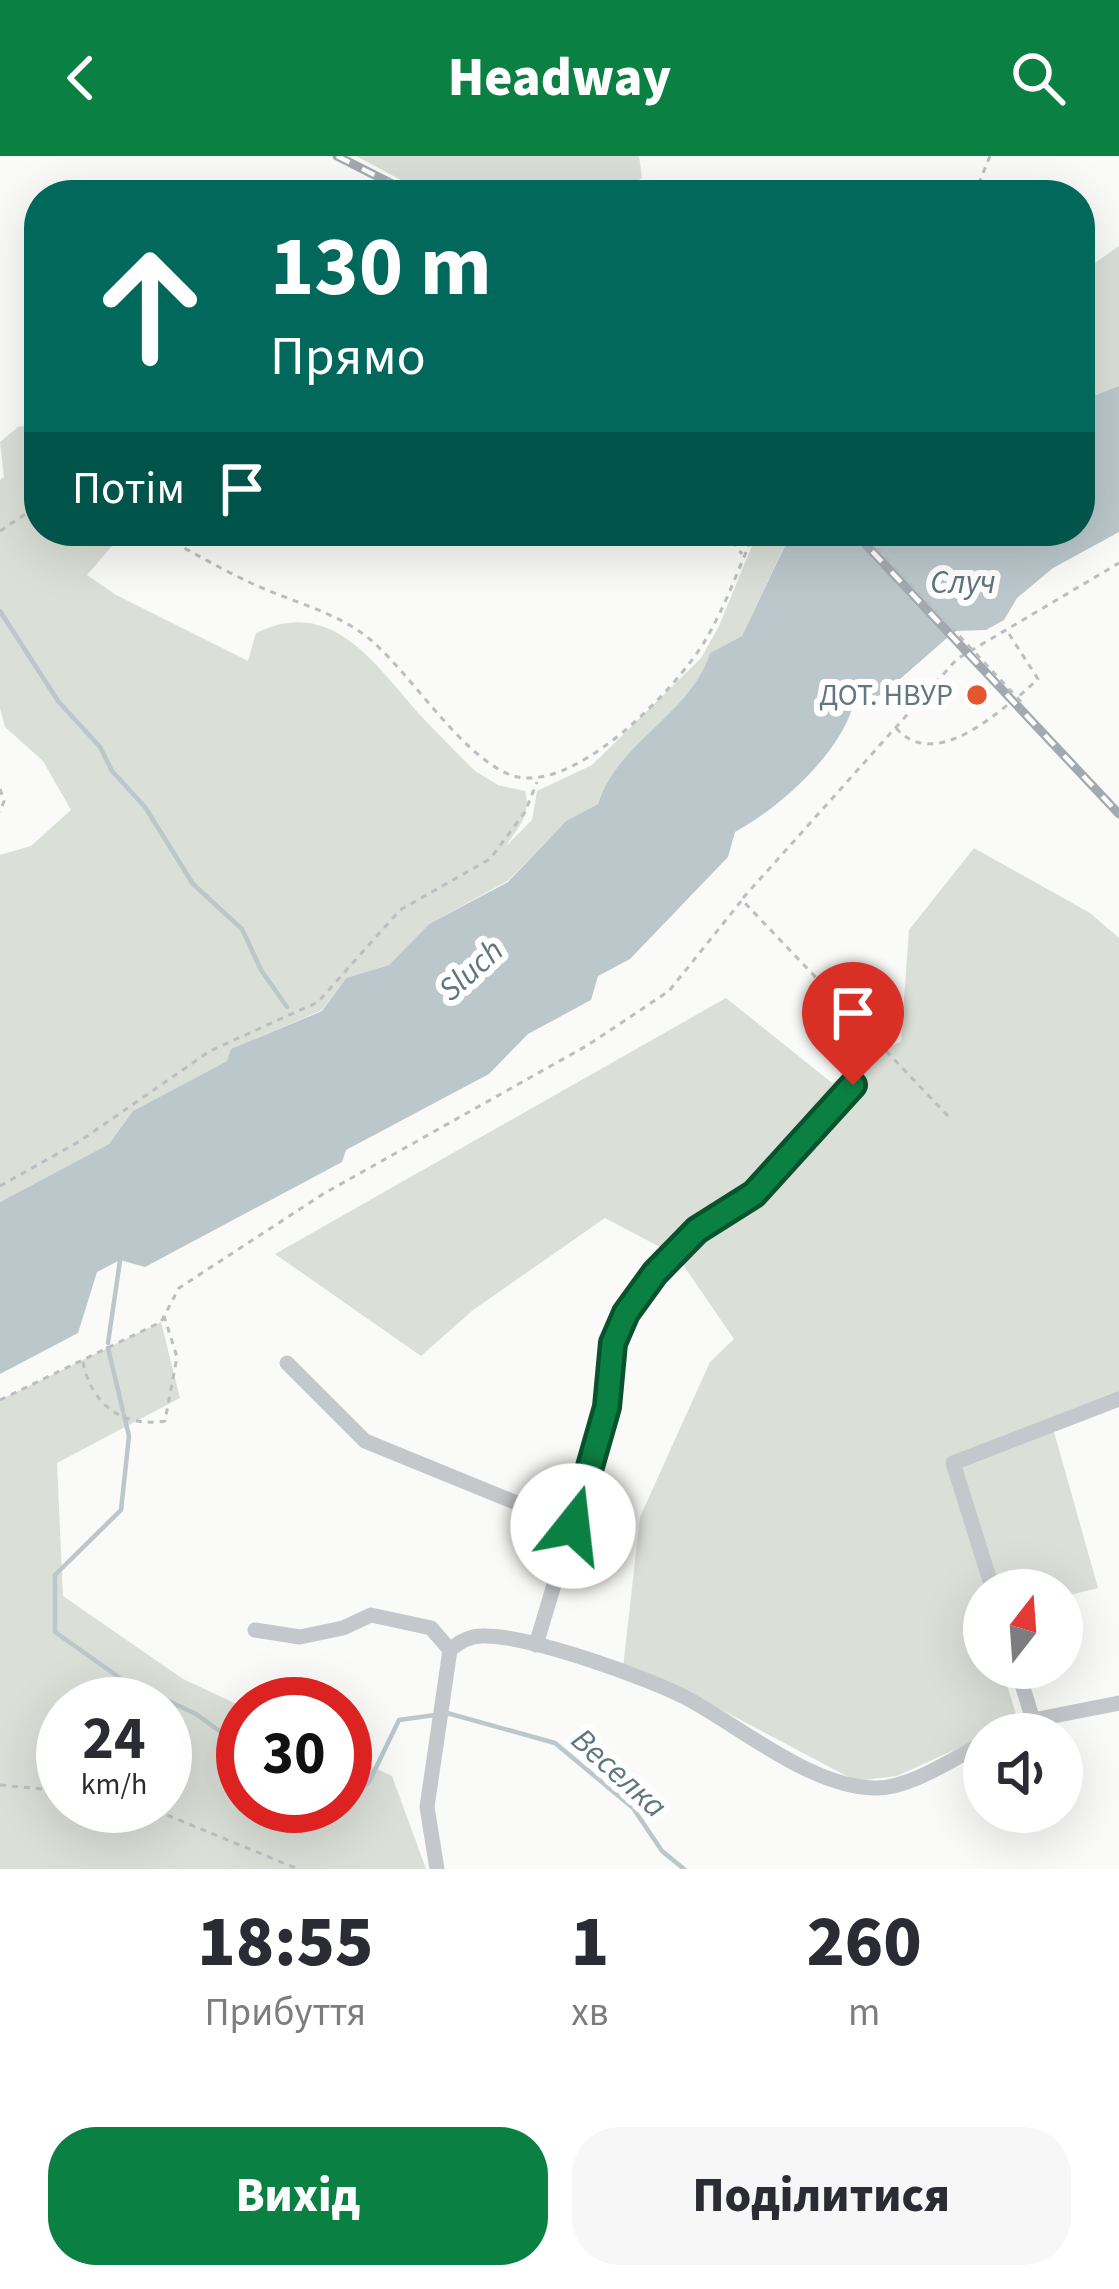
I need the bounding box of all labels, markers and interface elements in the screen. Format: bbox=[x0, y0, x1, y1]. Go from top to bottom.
text: Headway bbox=[448, 40, 671, 117]
icon: back bbox=[48, 45, 114, 111]
icon: search bbox=[1005, 45, 1071, 111]
text: 130 m bbox=[270, 208, 492, 328]
icon: ahead bbox=[72, 228, 228, 384]
text: Прямо bbox=[270, 319, 426, 396]
icon: arrive bbox=[209, 456, 275, 522]
text: Потім bbox=[72, 457, 185, 521]
water label: Случ bbox=[930, 559, 996, 606]
place label: ДОТ. НВУР bbox=[819, 674, 953, 717]
marker: ДОТ. НВУР bbox=[964, 682, 990, 708]
water label: Sluch bbox=[428, 928, 514, 1012]
pin bbox=[802, 962, 904, 1085]
icon: arrive bbox=[820, 980, 886, 1046]
position arrow bbox=[510, 1463, 636, 1589]
north arrow bbox=[963, 1569, 1083, 1689]
map controls bbox=[963, 1569, 1083, 1833]
speed limit sign: 30 bbox=[216, 1677, 372, 1833]
text: 24 bbox=[82, 1697, 146, 1782]
button: sound bbox=[963, 1713, 1083, 1833]
water label: Веселка bbox=[561, 1717, 677, 1829]
text: km/h bbox=[81, 1763, 147, 1806]
text: 18:55 bbox=[197, 1891, 373, 1994]
text: 1 bbox=[571, 1891, 609, 1994]
text: 260 bbox=[806, 1891, 922, 1994]
text: Прибуття bbox=[204, 1985, 366, 2041]
text: хв bbox=[571, 1985, 608, 2041]
text: m bbox=[848, 1985, 880, 2041]
button: Вихід bbox=[48, 2127, 548, 2265]
button: Поділитися bbox=[572, 2127, 1071, 2265]

